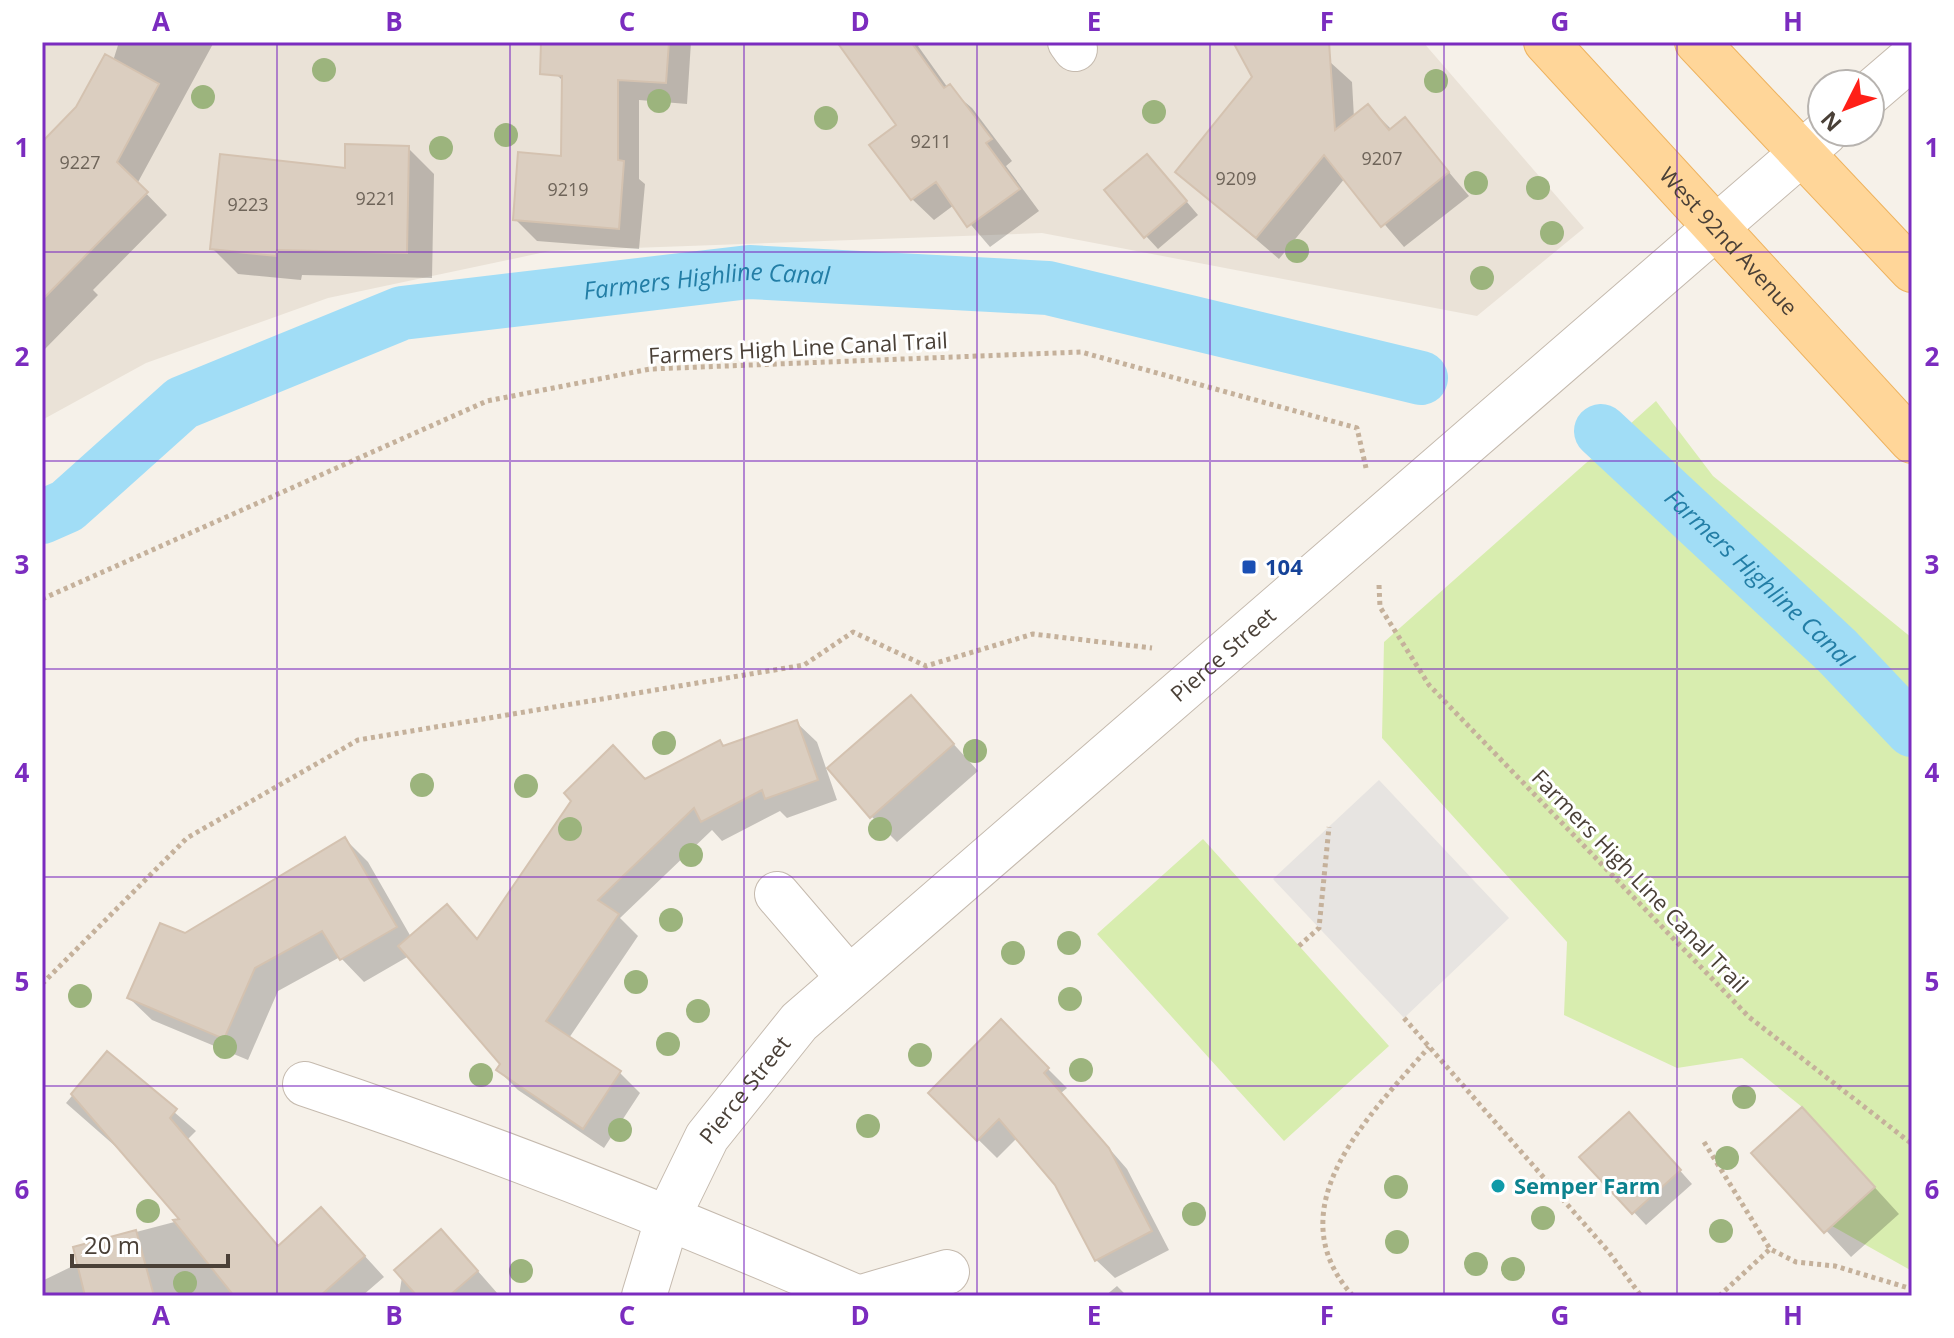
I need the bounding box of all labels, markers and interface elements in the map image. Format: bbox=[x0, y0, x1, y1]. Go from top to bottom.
text: A bbox=[152, 3, 170, 39]
text: B bbox=[385, 3, 403, 39]
text: C bbox=[619, 3, 635, 39]
text: D bbox=[850, 3, 870, 39]
text: E bbox=[1087, 3, 1101, 39]
text: F bbox=[1320, 3, 1334, 39]
text: G bbox=[1551, 3, 1569, 39]
text: H bbox=[1783, 3, 1803, 39]
north arrow bbox=[1806, 68, 1886, 148]
text: N bbox=[1813, 105, 1848, 139]
text: 1 bbox=[15, 129, 29, 165]
house number: 9211 bbox=[910, 129, 952, 153]
text: 1 bbox=[1925, 129, 1939, 165]
house number: 9207 bbox=[1361, 146, 1403, 170]
house number: 9227 bbox=[59, 150, 101, 174]
street label: West 92nd Avenue bbox=[1654, 160, 1805, 321]
house number: 9209 bbox=[1215, 166, 1257, 190]
house number: 9219 bbox=[547, 177, 589, 201]
house number: 9221 bbox=[355, 186, 397, 210]
house number: 9223 bbox=[227, 192, 269, 216]
water label: Farmers Highline Canal bbox=[581, 254, 832, 306]
street label: Farmers High Line Canal Trail bbox=[648, 324, 948, 370]
text: 2 bbox=[15, 338, 30, 374]
text: 2 bbox=[1925, 338, 1940, 374]
water label: Farmers Highline Canal bbox=[1658, 481, 1862, 674]
text: 3 bbox=[15, 546, 29, 582]
text: 3 bbox=[1925, 546, 1939, 582]
place label: 104 bbox=[1265, 551, 1303, 581]
marker: 104 bbox=[1240, 558, 1258, 576]
street label: Pierce Street bbox=[1163, 600, 1282, 708]
text: 4 bbox=[15, 754, 30, 790]
text: 4 bbox=[1925, 754, 1940, 790]
street label: Farmers High Line Canal Trail bbox=[1526, 762, 1756, 998]
text: 5 bbox=[15, 963, 29, 999]
text: 5 bbox=[1925, 963, 1939, 999]
street label: Pierce Street bbox=[692, 1029, 796, 1149]
place label: Semper Farm bbox=[1514, 1170, 1660, 1200]
text: 6 bbox=[15, 1171, 30, 1207]
text: 6 bbox=[1925, 1171, 1940, 1207]
marker: Semper Farm bbox=[1489, 1177, 1507, 1195]
scale bar bbox=[72, 1218, 228, 1268]
text: 20 m bbox=[84, 1228, 140, 1261]
text: A bbox=[152, 1297, 170, 1333]
text: B bbox=[385, 1297, 403, 1333]
text: C bbox=[619, 1297, 635, 1333]
text: D bbox=[850, 1297, 870, 1333]
text: E bbox=[1087, 1297, 1101, 1333]
text: F bbox=[1320, 1297, 1334, 1333]
text: G bbox=[1551, 1297, 1569, 1333]
text: H bbox=[1783, 1297, 1803, 1333]

